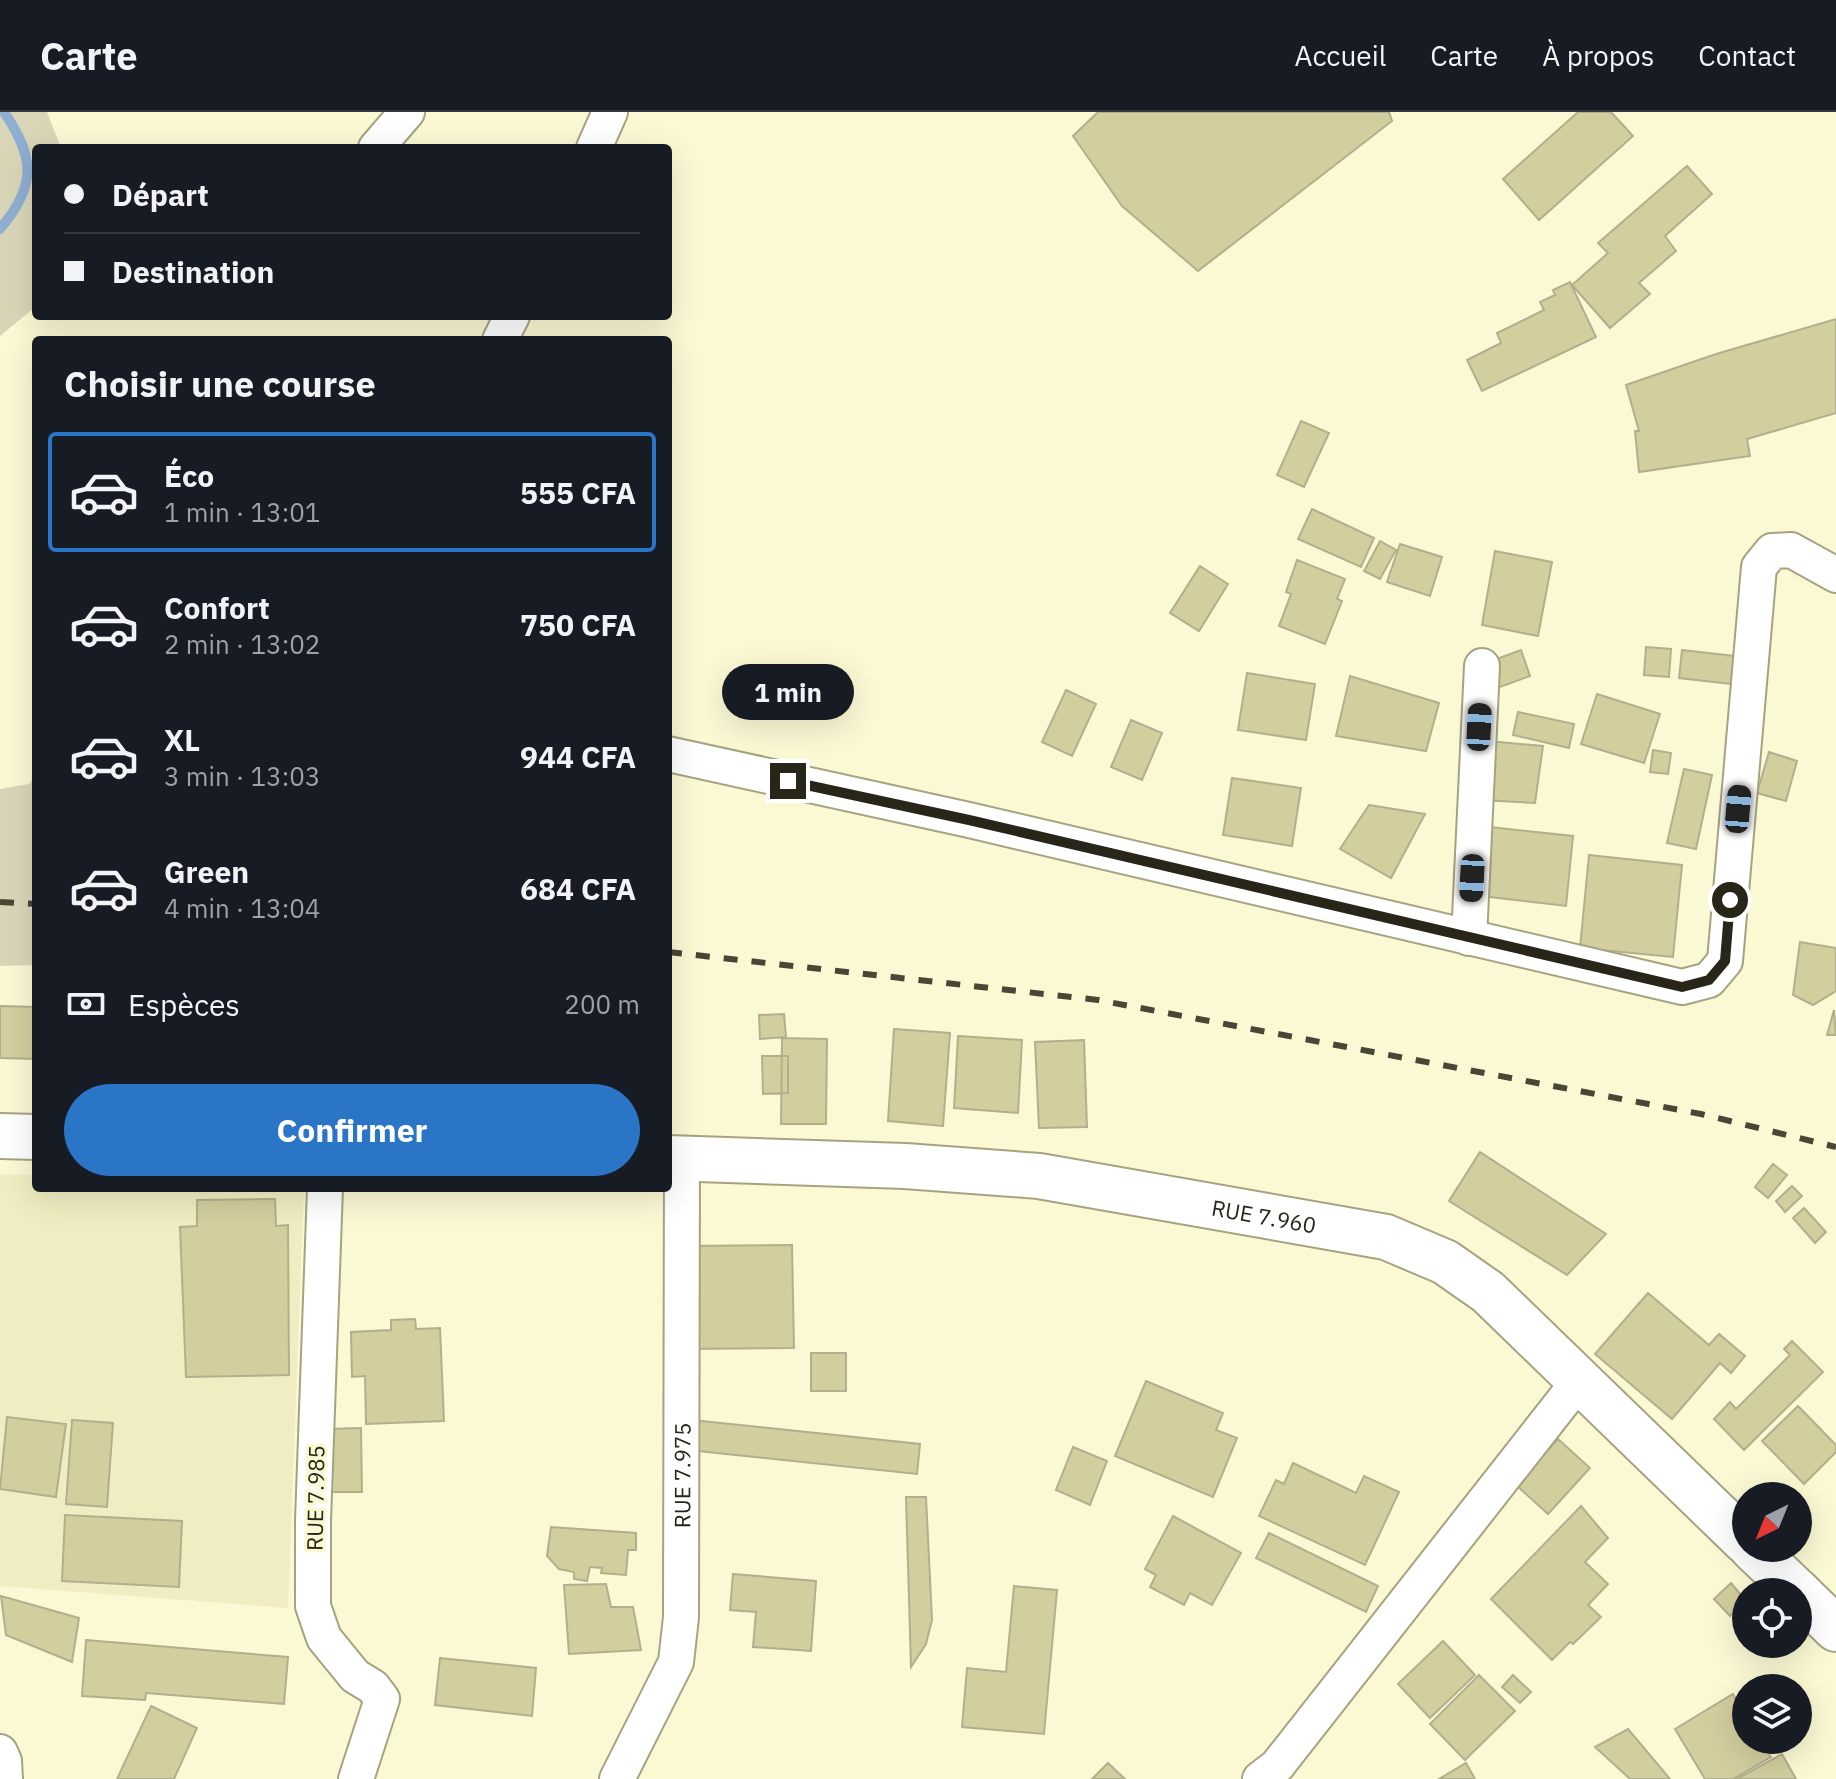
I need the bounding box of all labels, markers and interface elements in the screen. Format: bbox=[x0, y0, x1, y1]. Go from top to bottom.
text: Carte bbox=[40, 31, 138, 80]
text: Accueil bbox=[1294, 37, 1386, 74]
text: Carte bbox=[1430, 37, 1498, 74]
text: À propos bbox=[1542, 37, 1654, 74]
text: Contact bbox=[1698, 37, 1796, 74]
text: Départ bbox=[112, 175, 209, 214]
text: Destination bbox=[112, 252, 274, 291]
text: Choisir une course bbox=[64, 360, 376, 407]
icon: car bbox=[68, 456, 140, 528]
text: Éco bbox=[164, 456, 214, 495]
text: 555 CFA bbox=[520, 473, 636, 512]
text: 1 min · 13:01 bbox=[164, 495, 320, 529]
icon: car bbox=[68, 588, 140, 660]
text: Confort bbox=[164, 588, 270, 627]
text: 750 CFA bbox=[520, 605, 636, 644]
text: 2 min · 13:02 bbox=[164, 627, 320, 661]
callout: 1 min bbox=[722, 665, 854, 721]
text: 1 min bbox=[754, 675, 822, 709]
car bbox=[1466, 702, 1492, 752]
icon: car bbox=[68, 720, 140, 792]
text: XL bbox=[164, 720, 200, 759]
text: 944 CFA bbox=[520, 737, 636, 776]
text: 3 min · 13:03 bbox=[164, 759, 320, 793]
route end bbox=[770, 763, 806, 799]
car bbox=[1724, 784, 1752, 834]
icon: car bbox=[68, 852, 140, 924]
text: Green bbox=[164, 852, 249, 891]
car bbox=[1459, 853, 1485, 903]
text: 684 CFA bbox=[520, 869, 636, 908]
route start bbox=[1712, 882, 1748, 918]
text: 4 min · 13:04 bbox=[164, 891, 320, 925]
icon: cash bbox=[64, 982, 108, 1026]
text: Espèces bbox=[128, 985, 240, 1024]
text: 200 m bbox=[564, 987, 640, 1021]
button: Confirmer bbox=[64, 1084, 640, 1176]
street label: RUE 7.960 bbox=[1210, 1192, 1319, 1239]
street label: RUE 7.975 bbox=[667, 1422, 696, 1528]
street label: RUE 7.985 bbox=[300, 1445, 330, 1551]
north arrow bbox=[1732, 1482, 1812, 1562]
map controls bbox=[1732, 1482, 1812, 1754]
button: locate bbox=[1732, 1578, 1812, 1658]
button: layers bbox=[1732, 1674, 1812, 1754]

